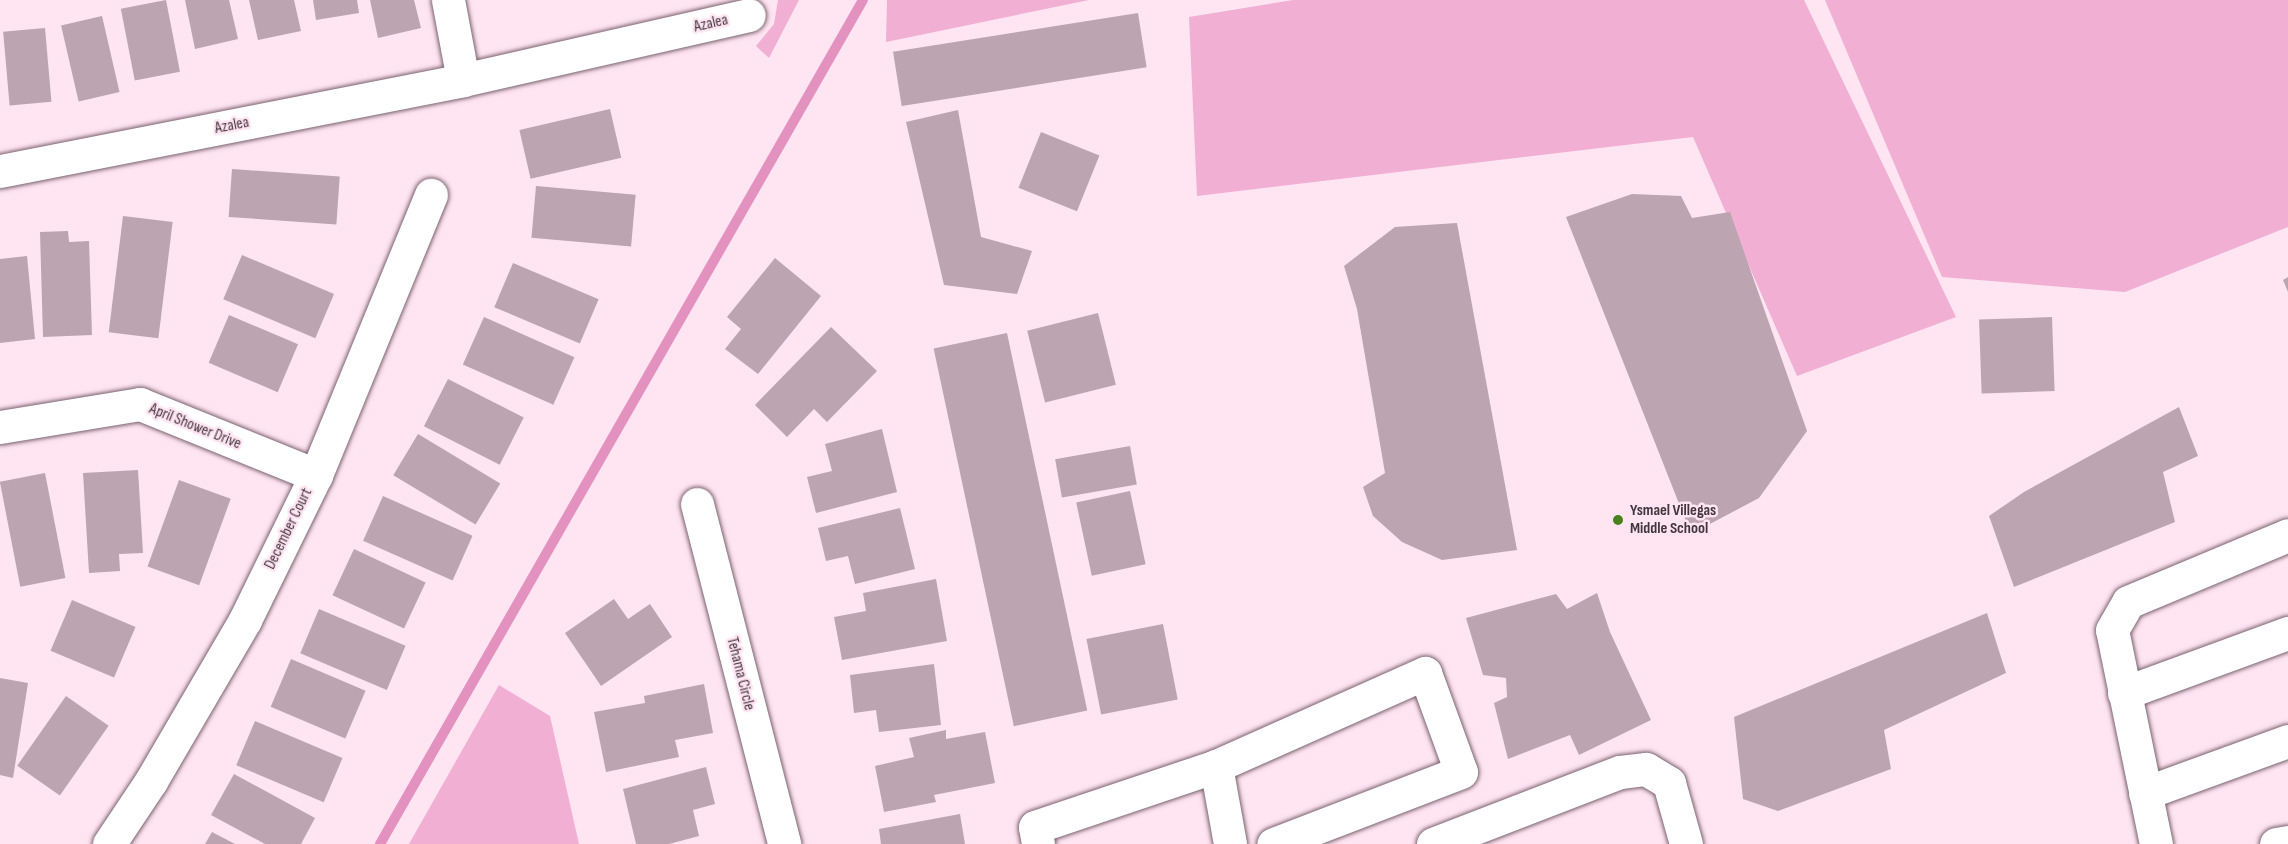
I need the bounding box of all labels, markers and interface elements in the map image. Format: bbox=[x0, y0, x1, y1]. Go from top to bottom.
street label: Azalea bbox=[692, 11, 730, 37]
street label: Azalea bbox=[213, 113, 251, 139]
street label: April Shower Drive bbox=[146, 400, 244, 454]
street label: December Court bbox=[261, 485, 317, 573]
place label: Ysmael Villegas Middle School bbox=[1630, 501, 1716, 539]
marker: Ysmael Villegas Middle School bbox=[1611, 513, 1625, 527]
street label: Tehama Circle bbox=[722, 635, 758, 713]

